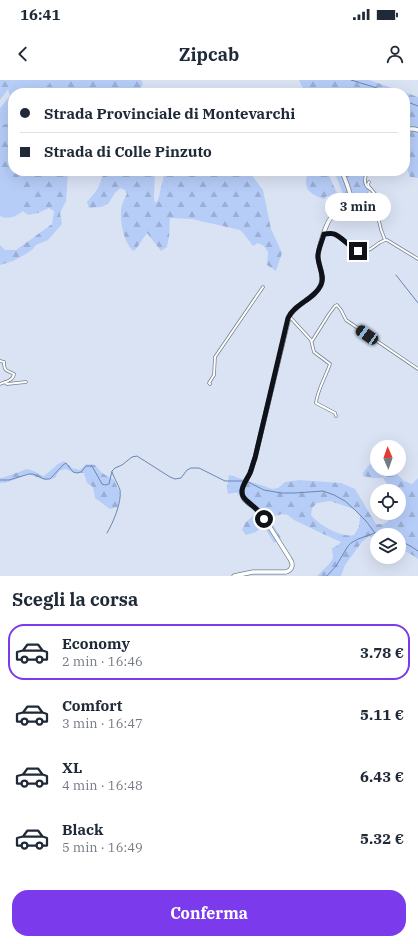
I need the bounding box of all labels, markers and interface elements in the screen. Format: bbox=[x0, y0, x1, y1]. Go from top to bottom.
text: 16:41 bbox=[20, 5, 61, 24]
icon: back bbox=[12, 43, 34, 65]
text: Zipcab bbox=[179, 43, 239, 66]
icon: person bbox=[384, 43, 406, 65]
text: Strada Provinciale di Montevarchi bbox=[44, 104, 295, 123]
text: Strada di Colle Pinzuto bbox=[44, 142, 212, 161]
callout: 3 min bbox=[325, 193, 391, 221]
text: 3 min bbox=[340, 198, 376, 215]
route end bbox=[349, 242, 367, 260]
car bbox=[354, 323, 380, 347]
north arrow bbox=[370, 440, 406, 476]
map controls bbox=[370, 440, 406, 564]
button: locate bbox=[370, 484, 406, 520]
route start bbox=[255, 510, 273, 528]
button: layers bbox=[370, 528, 406, 564]
text: Scegli la corsa bbox=[12, 588, 138, 611]
icon: car bbox=[14, 634, 50, 670]
text: Economy bbox=[62, 634, 130, 653]
text: 3.78 € bbox=[360, 643, 404, 662]
text: 2 min · 16:46 bbox=[62, 653, 143, 670]
icon: car bbox=[14, 696, 50, 732]
text: Comfort bbox=[62, 696, 122, 715]
text: 5.11 € bbox=[360, 705, 404, 724]
text: 3 min · 16:47 bbox=[62, 715, 143, 732]
icon: car bbox=[14, 758, 50, 794]
text: XL bbox=[62, 758, 82, 777]
text: 6.43 € bbox=[360, 767, 404, 786]
text: 4 min · 16:48 bbox=[62, 777, 143, 794]
icon: car bbox=[14, 820, 50, 856]
text: Black bbox=[62, 820, 103, 839]
text: 5.32 € bbox=[360, 829, 404, 848]
text: 5 min · 16:49 bbox=[62, 839, 143, 856]
button: Conferma bbox=[12, 890, 406, 936]

